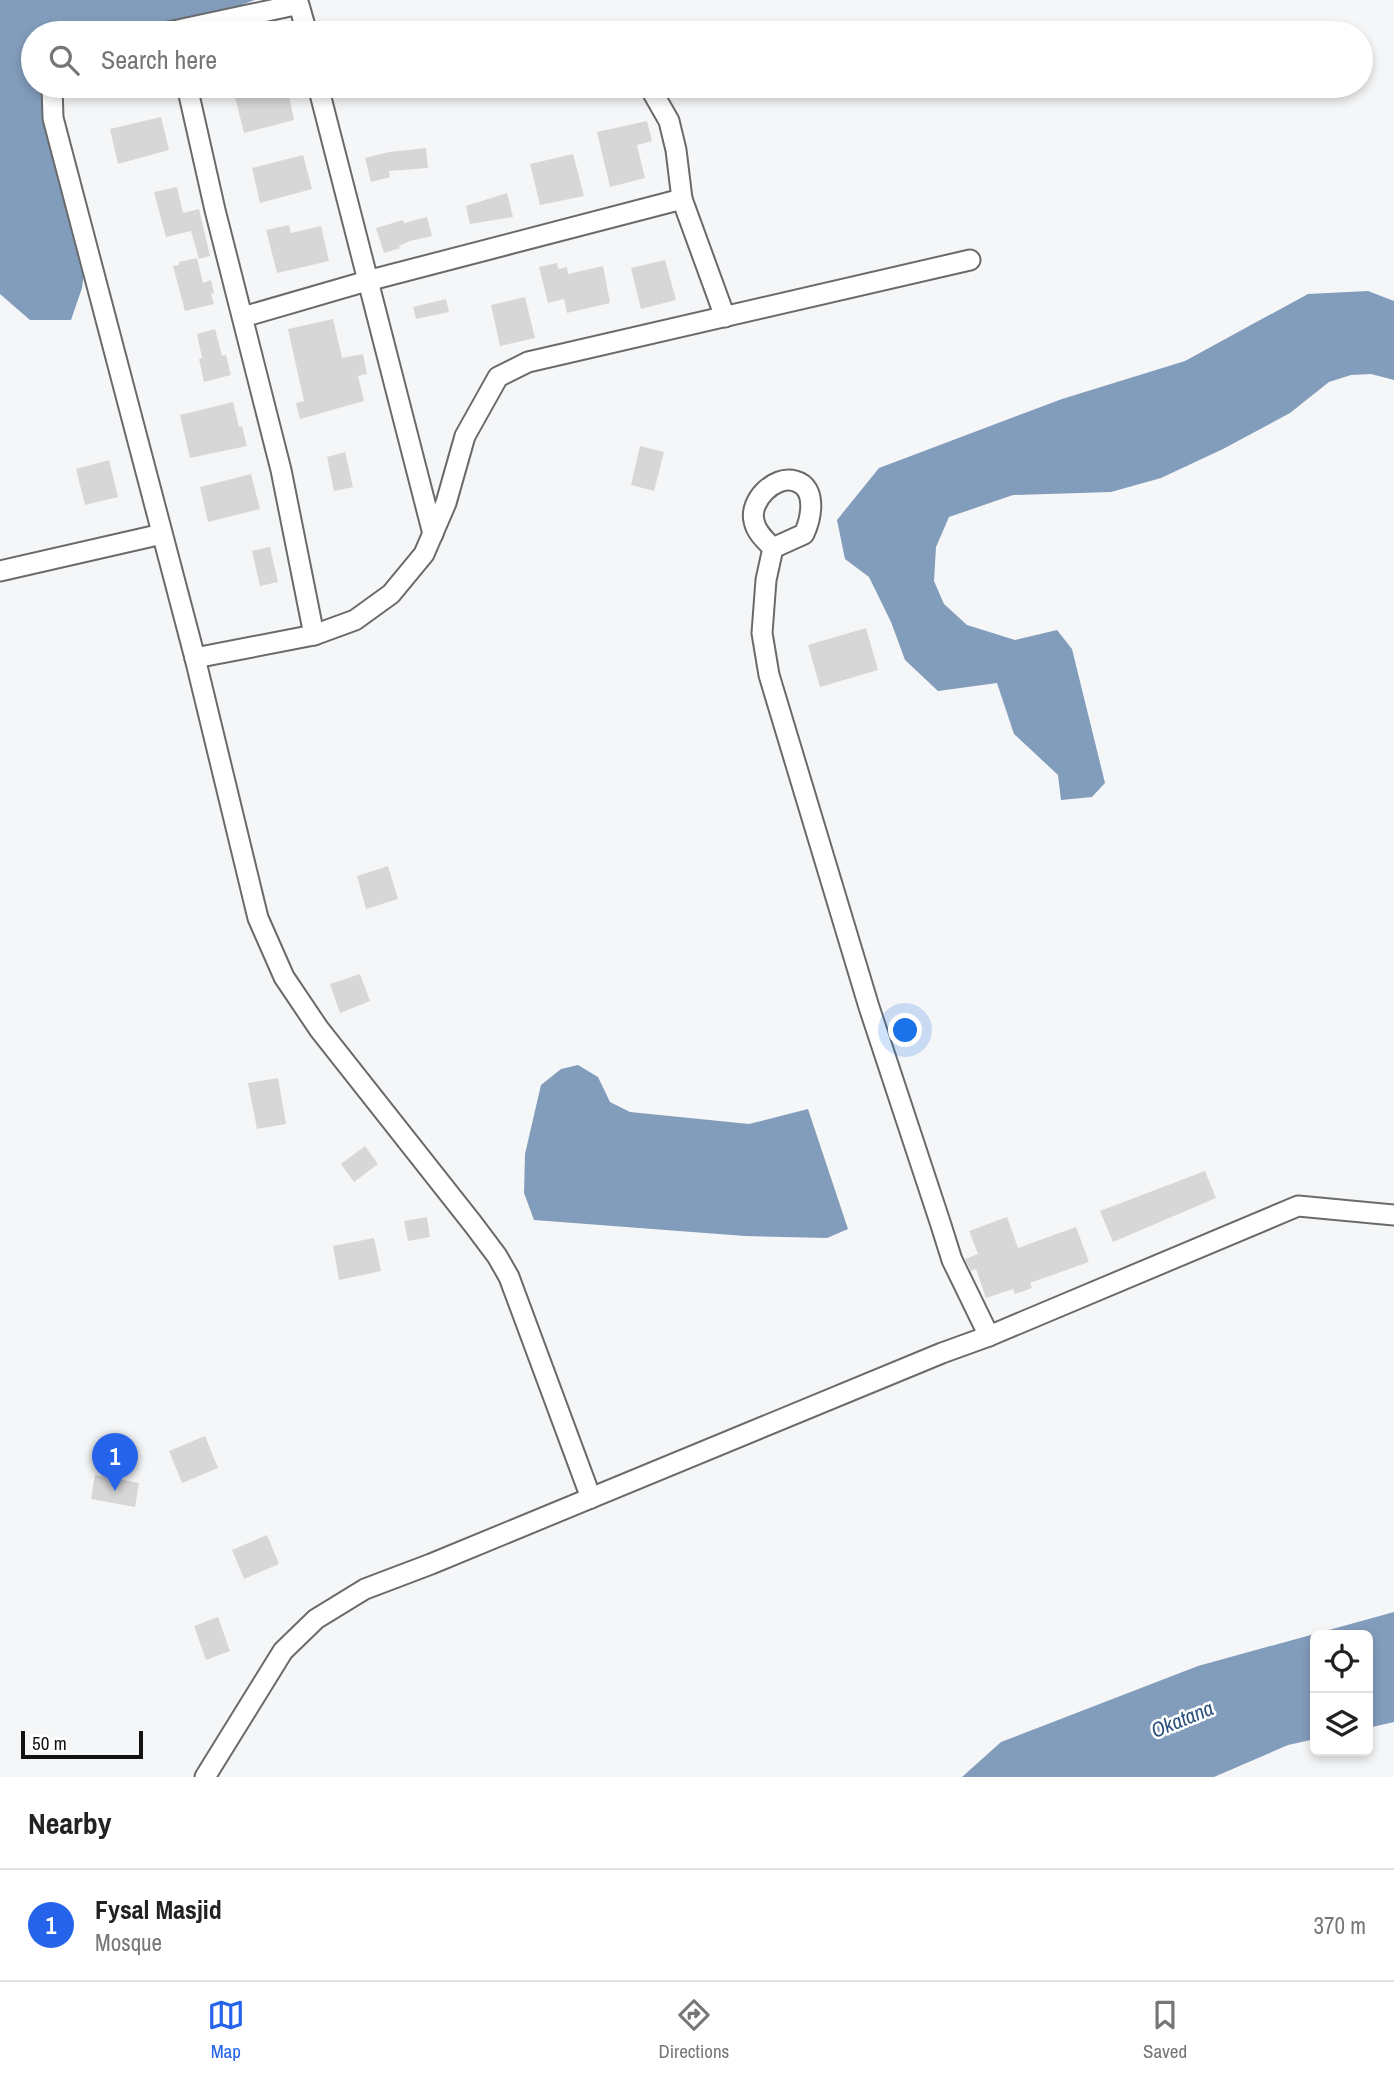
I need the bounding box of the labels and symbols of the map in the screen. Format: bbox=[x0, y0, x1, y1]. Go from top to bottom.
your location bbox=[888, 1013, 922, 1047]
pin: 1 bbox=[92, 1433, 138, 1491]
water label: Okatana bbox=[1146, 1693, 1218, 1745]
scale bar bbox=[21, 1728, 144, 1760]

